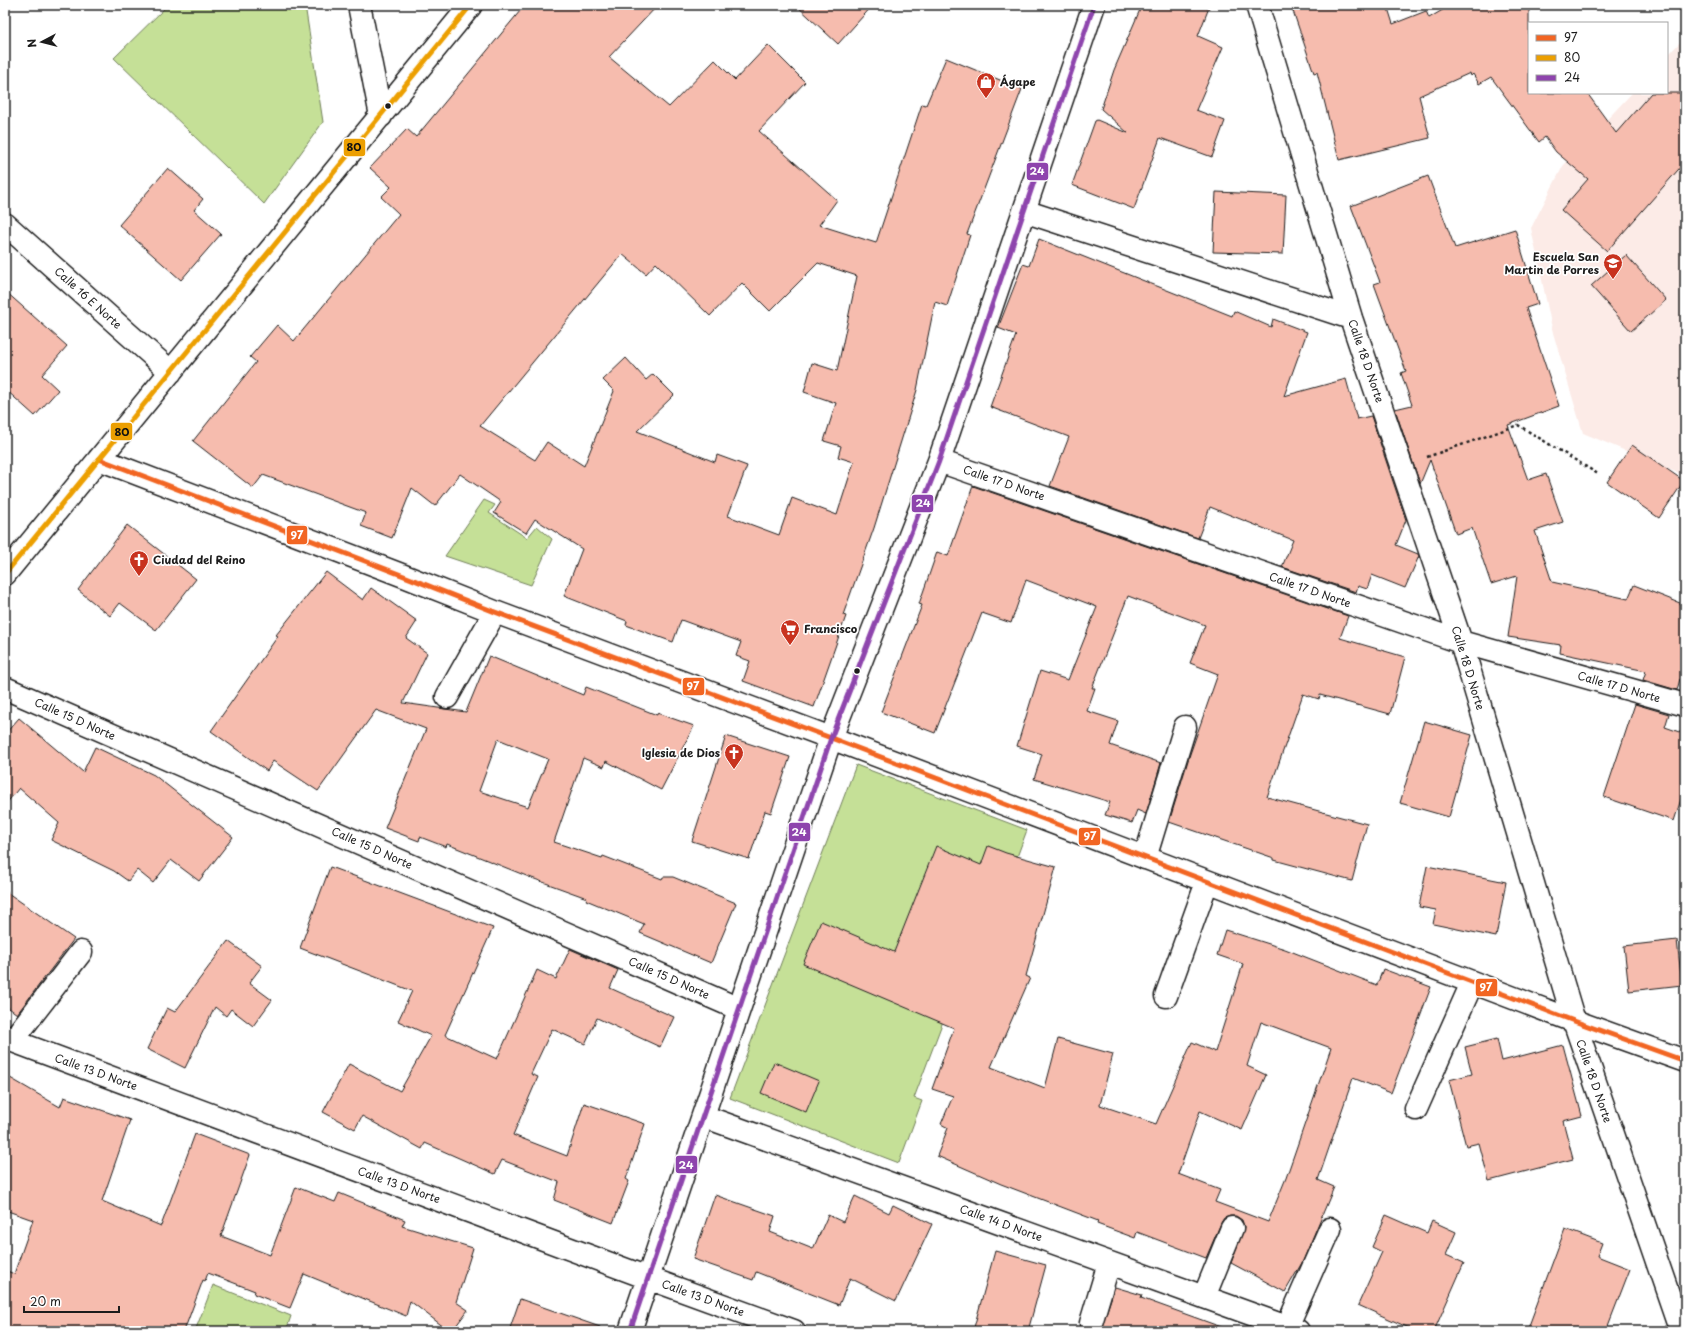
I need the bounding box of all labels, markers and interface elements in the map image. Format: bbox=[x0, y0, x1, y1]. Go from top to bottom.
north arrow bbox=[22, 22, 62, 62]
legend bbox=[1528, 22, 1668, 94]
text: 97 bbox=[1564, 28, 1578, 46]
text: N bbox=[23, 38, 41, 49]
text: 80 bbox=[1564, 48, 1581, 66]
text: 24 bbox=[1564, 68, 1580, 86]
shop icon: Ágape bbox=[975, 71, 997, 99]
place label: Ágape bbox=[1000, 73, 1035, 90]
unlabelled marker bbox=[383, 101, 393, 111]
line badge: 80 bbox=[343, 138, 366, 157]
text: 80 bbox=[346, 138, 362, 155]
line badge: 24 bbox=[1026, 162, 1049, 181]
text: 24 bbox=[1030, 162, 1045, 179]
place label: Escuela San Martin de Porres bbox=[1504, 248, 1599, 278]
school or university icon: Escuela San Martin de Porres bbox=[1602, 252, 1624, 280]
street label: Calle 16 E Norte bbox=[51, 263, 126, 333]
street label: Calle 18 D Norte bbox=[1344, 317, 1389, 405]
line badge: 80 bbox=[110, 422, 133, 441]
text: 80 bbox=[114, 423, 130, 440]
street label: Calle 17 D Norte bbox=[961, 461, 1047, 505]
line badge: 24 bbox=[911, 494, 934, 513]
text: 24 bbox=[916, 494, 931, 511]
line badge: 97 bbox=[286, 525, 308, 545]
text: 97 bbox=[291, 526, 304, 543]
church icon: Ciudad del Reino bbox=[128, 549, 150, 577]
place label: Ciudad del Reino bbox=[153, 551, 246, 568]
street label: Calle 17 D Norte bbox=[1267, 568, 1353, 612]
supermarket icon: Francisco bbox=[779, 618, 801, 646]
place label: Francisco bbox=[804, 620, 858, 637]
street label: Calle 18 D Norte bbox=[1448, 624, 1489, 712]
unlabelled marker bbox=[852, 666, 862, 676]
street label: Calle 17 D Norte bbox=[1576, 667, 1663, 707]
line badge: 97 bbox=[682, 677, 705, 696]
text: 97 bbox=[687, 677, 700, 694]
street label: Calle 15 D Norte bbox=[32, 693, 119, 744]
church icon: Iglesia de Dios bbox=[723, 742, 745, 770]
place label: Iglesia de Dios bbox=[642, 744, 720, 761]
street label: Calle 15 D Norte bbox=[329, 822, 416, 873]
line badge: 24 bbox=[788, 822, 811, 842]
text: 24 bbox=[792, 823, 807, 840]
line badge: 97 bbox=[1078, 827, 1101, 846]
text: 97 bbox=[1084, 827, 1097, 844]
street label: Calle 15 D Norte bbox=[626, 952, 713, 1003]
line badge: 97 bbox=[1475, 978, 1498, 997]
text: 97 bbox=[1480, 978, 1493, 995]
street label: Calle 18 D Norte bbox=[1572, 1037, 1617, 1125]
street label: Calle 13 D Norte bbox=[52, 1049, 140, 1094]
line badge: 24 bbox=[675, 1155, 698, 1174]
text: 24 bbox=[679, 1156, 694, 1173]
street label: Calle 13 D Norte bbox=[355, 1162, 443, 1207]
street label: Calle 14 D Norte bbox=[957, 1200, 1045, 1245]
street label: Calle 13 D Norte bbox=[659, 1275, 747, 1320]
scale bar bbox=[24, 1288, 119, 1314]
text: 20 m bbox=[30, 1292, 61, 1310]

